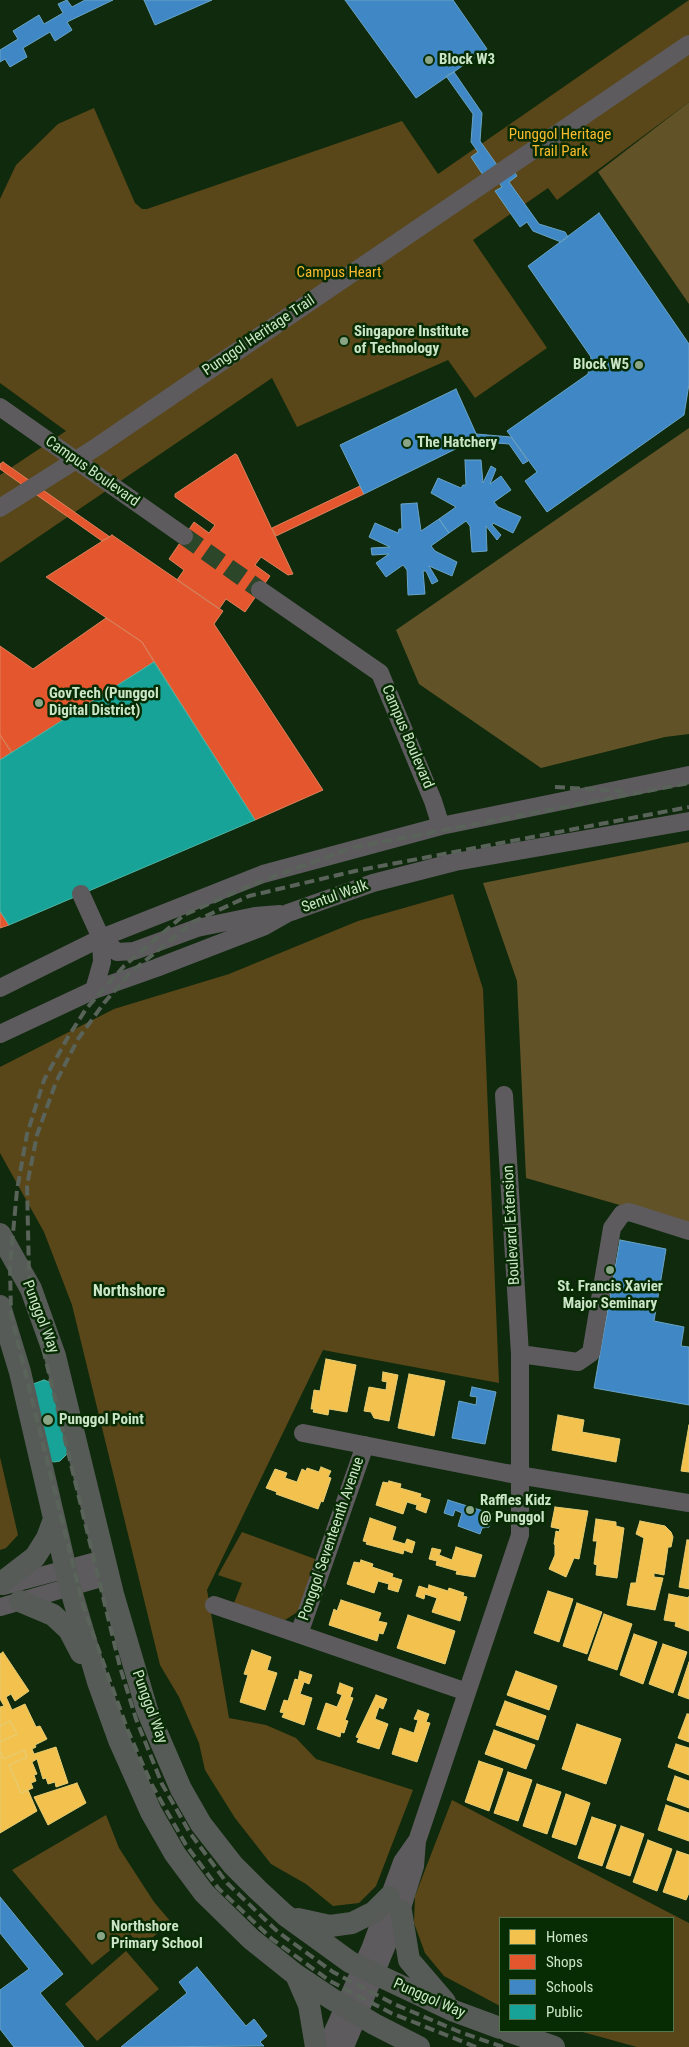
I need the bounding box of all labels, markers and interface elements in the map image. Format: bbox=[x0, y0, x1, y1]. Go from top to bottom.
place label: Block W3 bbox=[439, 51, 495, 69]
marker: Block W3 bbox=[423, 54, 435, 66]
park label: Punggol Heritage Trail Park bbox=[509, 126, 611, 161]
park label: Campus Heart bbox=[297, 264, 381, 282]
street label: Punggol Heritage Trail bbox=[199, 292, 319, 380]
place label: Singapore Institute of Technology bbox=[354, 323, 469, 358]
marker: Singapore Institute of Technology bbox=[338, 335, 350, 347]
place label: Block W5 bbox=[573, 356, 629, 374]
marker: Block W5 bbox=[633, 359, 645, 371]
street label: Campus Boulevard bbox=[42, 433, 142, 511]
place label: The Hatchery bbox=[417, 434, 497, 452]
marker: The Hatchery bbox=[401, 437, 413, 449]
street label: Campus Boulevard bbox=[377, 683, 437, 791]
place label: GovTech (Punggol Digital District) bbox=[49, 685, 159, 720]
marker: GovTech (Punggol Digital District) bbox=[33, 697, 45, 709]
street label: Sentul Walk bbox=[299, 877, 371, 917]
street label: Boulevard Extension bbox=[500, 1165, 524, 1285]
marker: St. Francis Xavier Major Seminary bbox=[604, 1264, 616, 1276]
street label: Punggol Way bbox=[18, 1278, 62, 1356]
place label: St. Francis Xavier Major Seminary bbox=[557, 1278, 663, 1313]
district label: Northshore bbox=[93, 1282, 165, 1302]
place label: Punggol Point bbox=[59, 1411, 144, 1429]
marker: Punggol Point bbox=[41, 1413, 55, 1427]
street label: Ponggol Seventeenth Avenue bbox=[296, 1455, 368, 1623]
place label: Raffles Kidz @ Punggol bbox=[480, 1492, 551, 1527]
marker: Raffles Kidz @ Punggol bbox=[464, 1504, 476, 1516]
street label: Punggol Way bbox=[127, 1668, 171, 1746]
legend bbox=[499, 1917, 674, 2032]
place label: Northshore Primary School bbox=[111, 1918, 203, 1953]
text: Homes bbox=[546, 1928, 588, 1946]
marker: Northshore Primary School bbox=[95, 1930, 107, 1942]
text: Shops bbox=[546, 1953, 583, 1971]
street label: Punggol Way bbox=[390, 1975, 468, 2023]
text: Schools bbox=[546, 1978, 593, 1996]
text: Public bbox=[546, 2003, 583, 2021]

